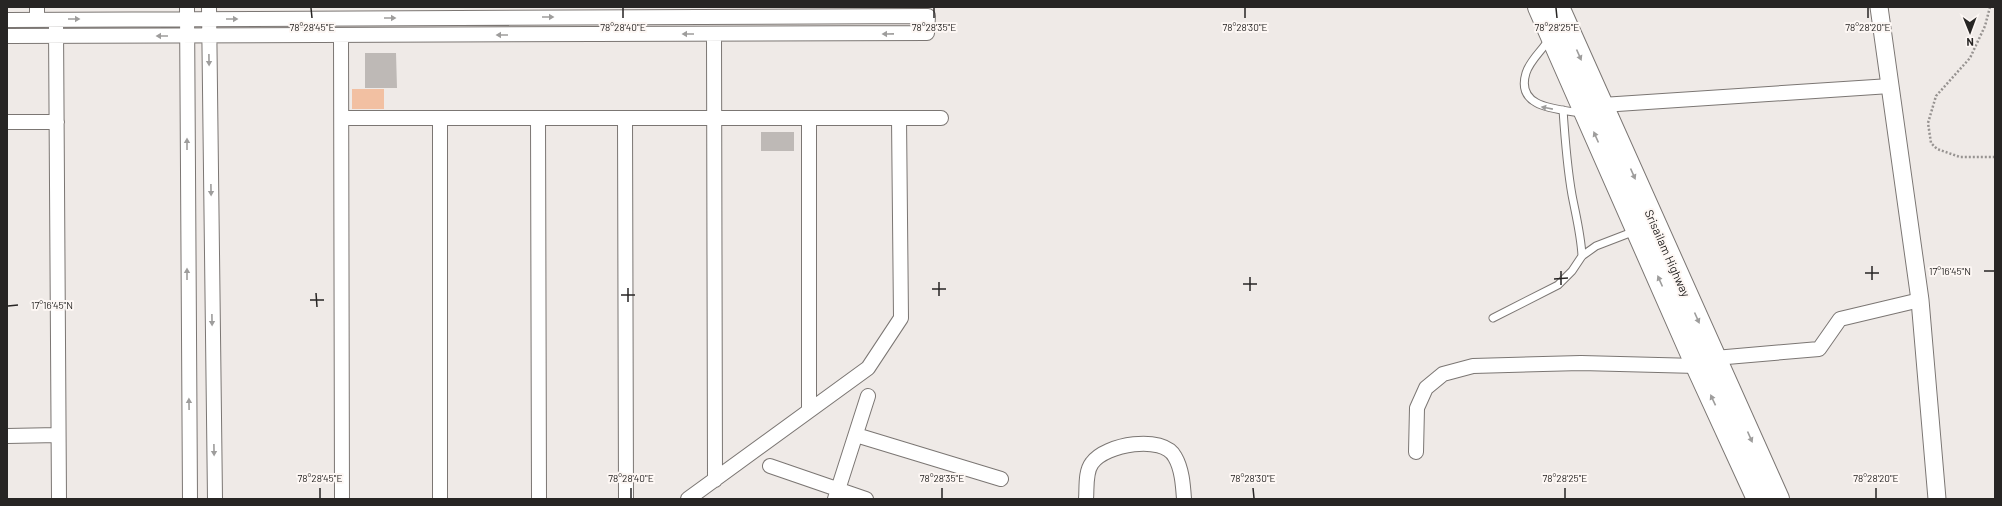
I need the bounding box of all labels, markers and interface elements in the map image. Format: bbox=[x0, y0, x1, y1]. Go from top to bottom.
north arrow bbox=[1950, 12, 1990, 52]
one-way arrow bbox=[542, 14, 555, 20]
one-way arrow bbox=[384, 15, 397, 21]
one-way arrow bbox=[68, 16, 81, 22]
one-way arrow bbox=[226, 16, 239, 22]
text: 78°28'45"E bbox=[290, 21, 334, 33]
text: 78°28'40"E bbox=[600, 21, 646, 33]
text: 78°28'35"E bbox=[912, 21, 956, 33]
text: 78°28'30"E bbox=[1222, 21, 1268, 33]
text: 78°28'25"E bbox=[1535, 21, 1579, 33]
text: 78°28'20"E bbox=[1845, 21, 1891, 33]
one-way arrow bbox=[681, 31, 694, 37]
one-way arrow bbox=[881, 31, 894, 37]
one-way arrow bbox=[495, 32, 508, 38]
one-way arrow bbox=[155, 33, 168, 39]
text: N bbox=[1966, 36, 1974, 49]
one-way arrow bbox=[1577, 50, 1583, 62]
one-way arrow bbox=[206, 54, 212, 67]
one-way arrow bbox=[1541, 104, 1553, 110]
one-way arrow bbox=[1592, 131, 1599, 143]
one-way arrow bbox=[184, 137, 190, 150]
one-way arrow bbox=[1629, 168, 1636, 180]
one-way arrow bbox=[208, 184, 214, 197]
street label: Srisailam Highway bbox=[1642, 207, 1694, 299]
text: 17°16'45"N bbox=[1929, 265, 1971, 277]
one-way arrow bbox=[184, 267, 190, 280]
one-way arrow bbox=[1656, 275, 1662, 287]
text: 17°16'45"N bbox=[31, 299, 73, 311]
one-way arrow bbox=[1694, 313, 1700, 324]
one-way arrow bbox=[209, 314, 215, 327]
one-way arrow bbox=[1710, 394, 1716, 406]
one-way arrow bbox=[186, 397, 192, 410]
one-way arrow bbox=[1748, 431, 1754, 443]
one-way arrow bbox=[211, 444, 217, 457]
text: 78°28'45"E bbox=[298, 472, 342, 484]
text: 78°28'40"E bbox=[608, 472, 654, 484]
text: 78°28'35"E bbox=[920, 472, 964, 484]
text: 78°28'30"E bbox=[1230, 472, 1276, 484]
text: 78°28'25"E bbox=[1543, 472, 1587, 484]
text: 78°28'20"E bbox=[1853, 472, 1899, 484]

